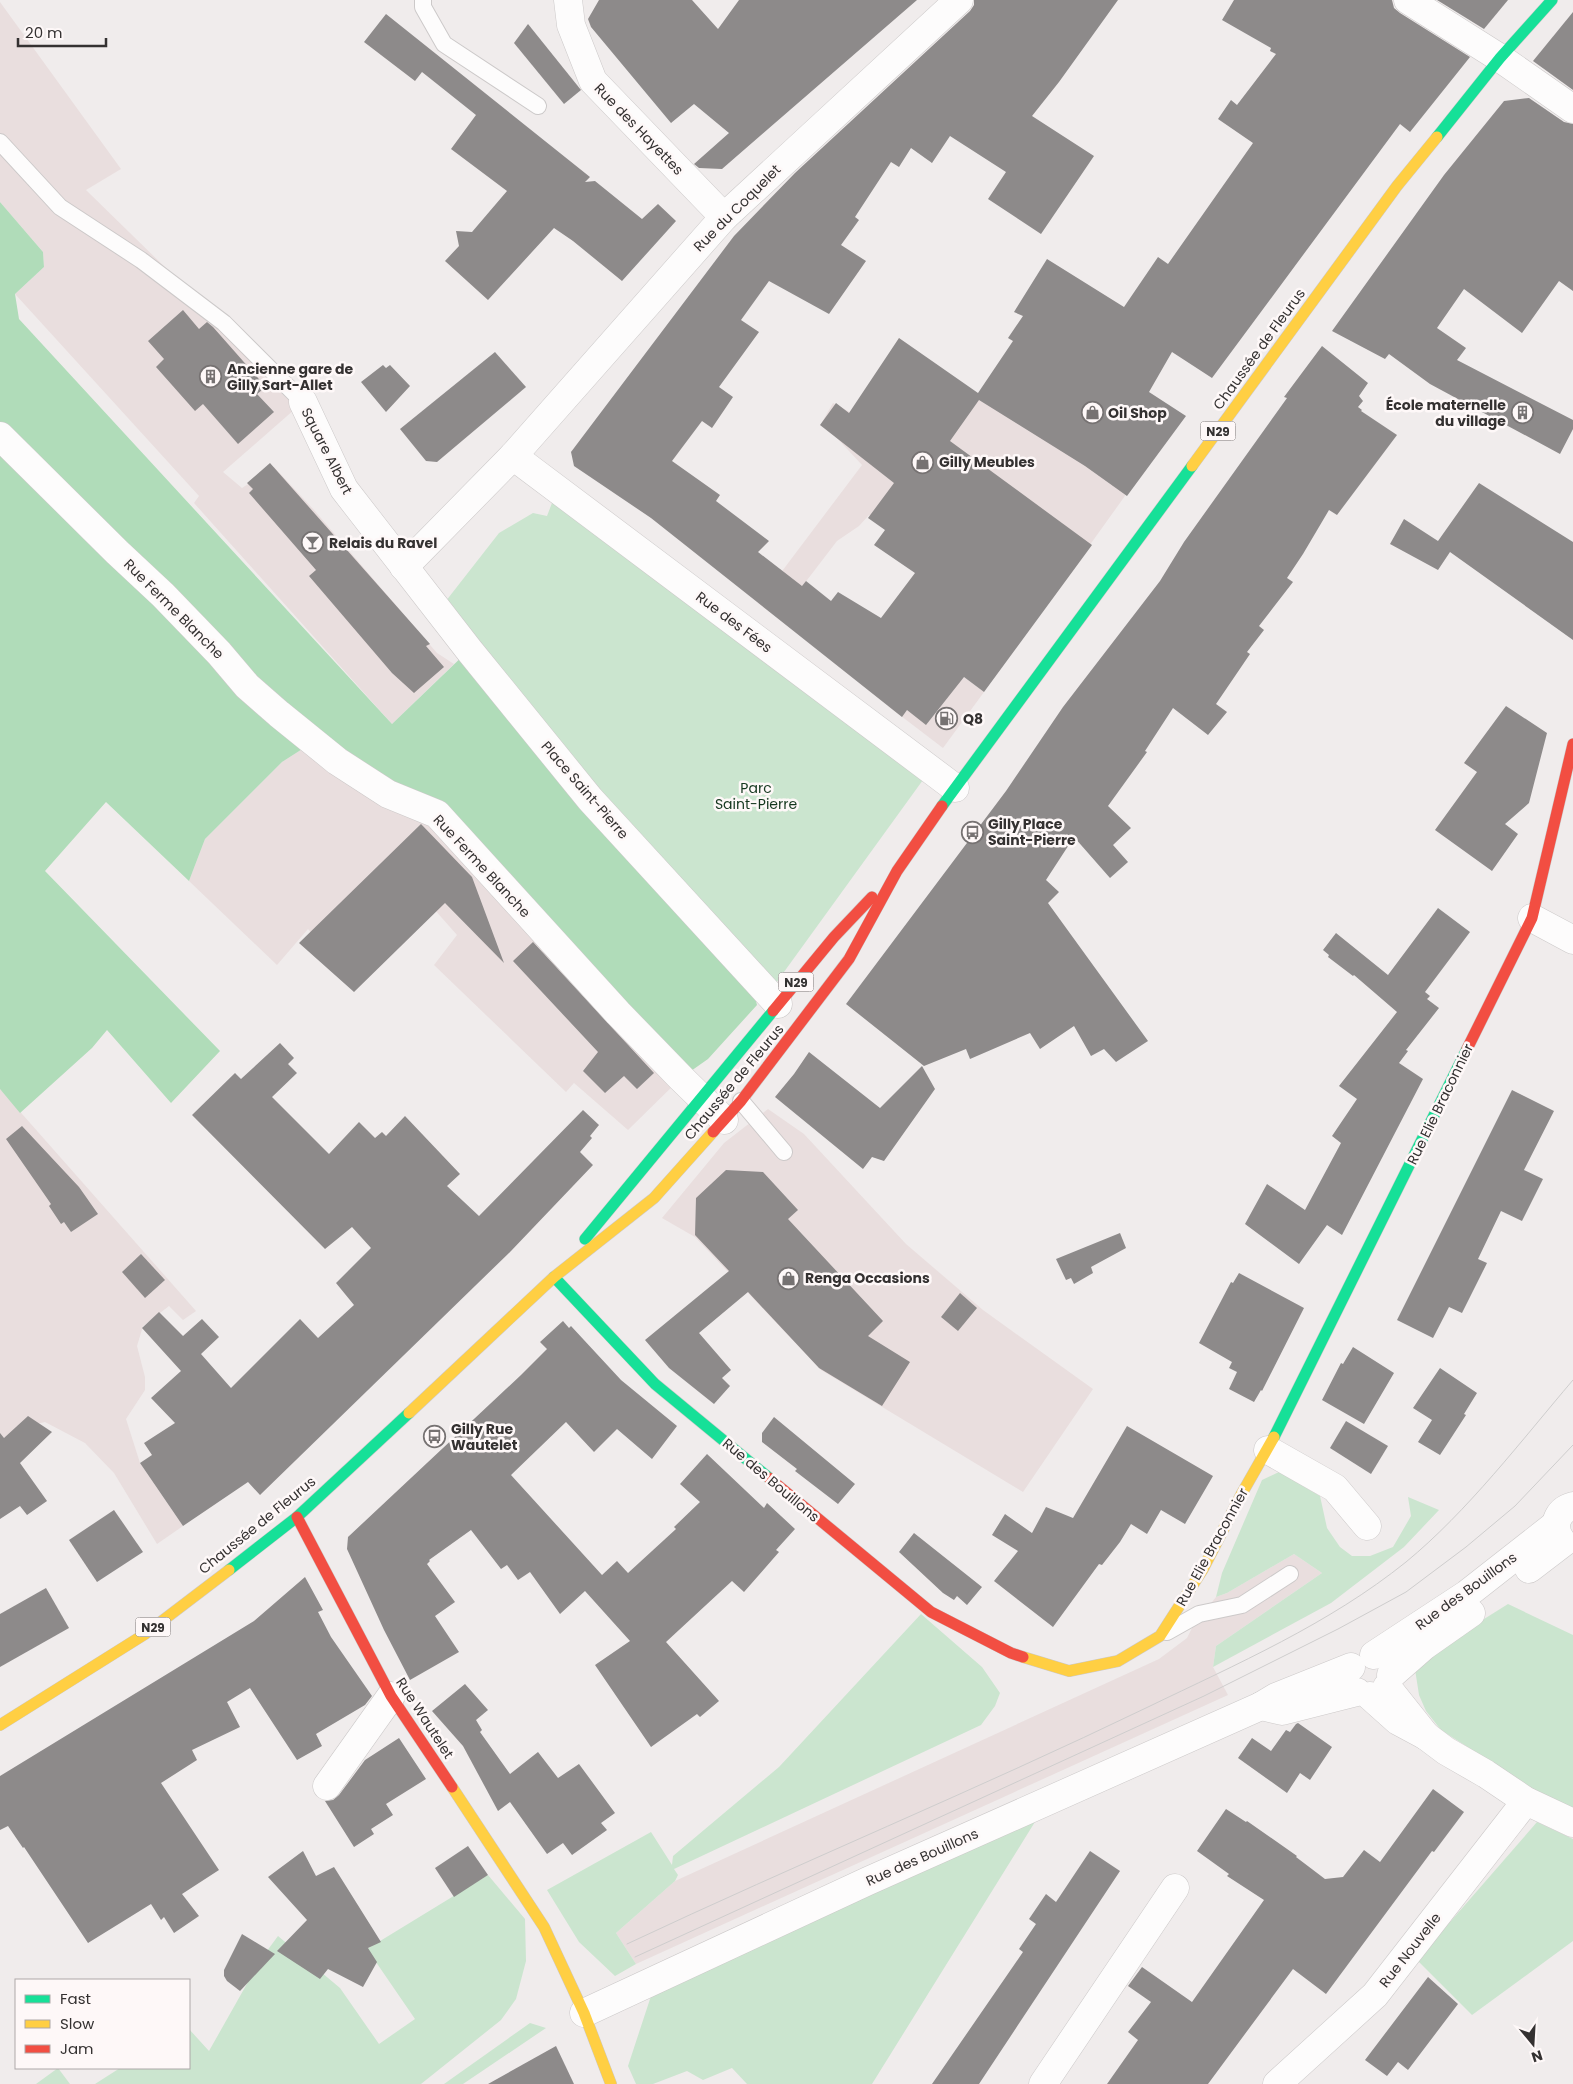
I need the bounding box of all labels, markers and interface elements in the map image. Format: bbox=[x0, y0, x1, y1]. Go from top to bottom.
scale bar bbox=[18, 15, 105, 47]
text: 20 m bbox=[25, 22, 63, 43]
street label: Rue des Hayettes bbox=[590, 79, 688, 179]
street label: Rue du Coquelet bbox=[689, 160, 785, 256]
street label: Chaussée de Fleurus bbox=[1208, 284, 1310, 414]
place label: Ancienne gare de Gilly Sart-Allet bbox=[227, 359, 354, 395]
building icon: Ancienne gare de Gilly Sart-Allet bbox=[199, 365, 223, 389]
place label: École maternelle du village bbox=[1386, 395, 1506, 431]
shop icon: Oil Shop bbox=[1080, 401, 1104, 425]
building icon: École maternelle du village bbox=[1510, 401, 1534, 425]
place label: Oil Shop bbox=[1108, 403, 1167, 423]
street label: Square Albert bbox=[297, 404, 357, 498]
road number: N29 bbox=[1200, 422, 1236, 441]
shop icon: Gilly Meubles bbox=[911, 450, 935, 474]
place label: Gilly Meubles bbox=[939, 452, 1035, 472]
bar icon: Relais du Ravel bbox=[301, 531, 325, 555]
place label: Relais du Ravel bbox=[329, 533, 437, 553]
street label: Rue Ferme Blanche bbox=[119, 554, 229, 664]
street label: Rue des Fées bbox=[692, 587, 776, 657]
fuel station icon: Q8 bbox=[935, 707, 959, 731]
place label: Q8 bbox=[963, 709, 983, 729]
street label: Place Saint-Pierre bbox=[537, 737, 633, 844]
park label: Parc Saint-Pierre bbox=[715, 778, 797, 814]
street label: Rue Ferme Blanche bbox=[429, 810, 535, 922]
place label: Gilly Place Saint-Pierre bbox=[988, 814, 1076, 850]
bus stop icon: Gilly Place Saint-Pierre bbox=[960, 820, 984, 844]
road number: N29 bbox=[778, 972, 814, 992]
street label: Chaussée de Fleurus bbox=[680, 1020, 788, 1144]
street label: Rue Elie Braconnier bbox=[1402, 1040, 1478, 1168]
shop icon: Renga Occasions bbox=[777, 1266, 801, 1290]
place label: Renga Occasions bbox=[805, 1268, 930, 1288]
place label: Gilly Rue Wautelet bbox=[451, 1419, 518, 1455]
bus stop icon: Gilly Rue Wautelet bbox=[423, 1425, 447, 1449]
street label: Rue des Bouillons bbox=[718, 1433, 824, 1527]
street label: Chaussée de Fleurus bbox=[194, 1471, 320, 1579]
street label: Rue Elie Braconnier bbox=[1171, 1484, 1253, 1610]
street label: Rue des Bouillons bbox=[1411, 1547, 1521, 1635]
road number: N29 bbox=[136, 1618, 170, 1636]
street label: Rue Wautelet bbox=[391, 1674, 459, 1762]
street label: Rue des Bouillons bbox=[863, 1823, 981, 1891]
street label: Rue Nouvelle bbox=[1374, 1908, 1446, 1992]
legend bbox=[15, 1979, 190, 2069]
text: Fast bbox=[60, 1988, 91, 2009]
text: Slow bbox=[60, 2013, 95, 2034]
north arrow bbox=[1508, 2019, 1558, 2069]
text: Jam bbox=[60, 2038, 94, 2059]
text: N bbox=[1529, 2045, 1545, 2068]

